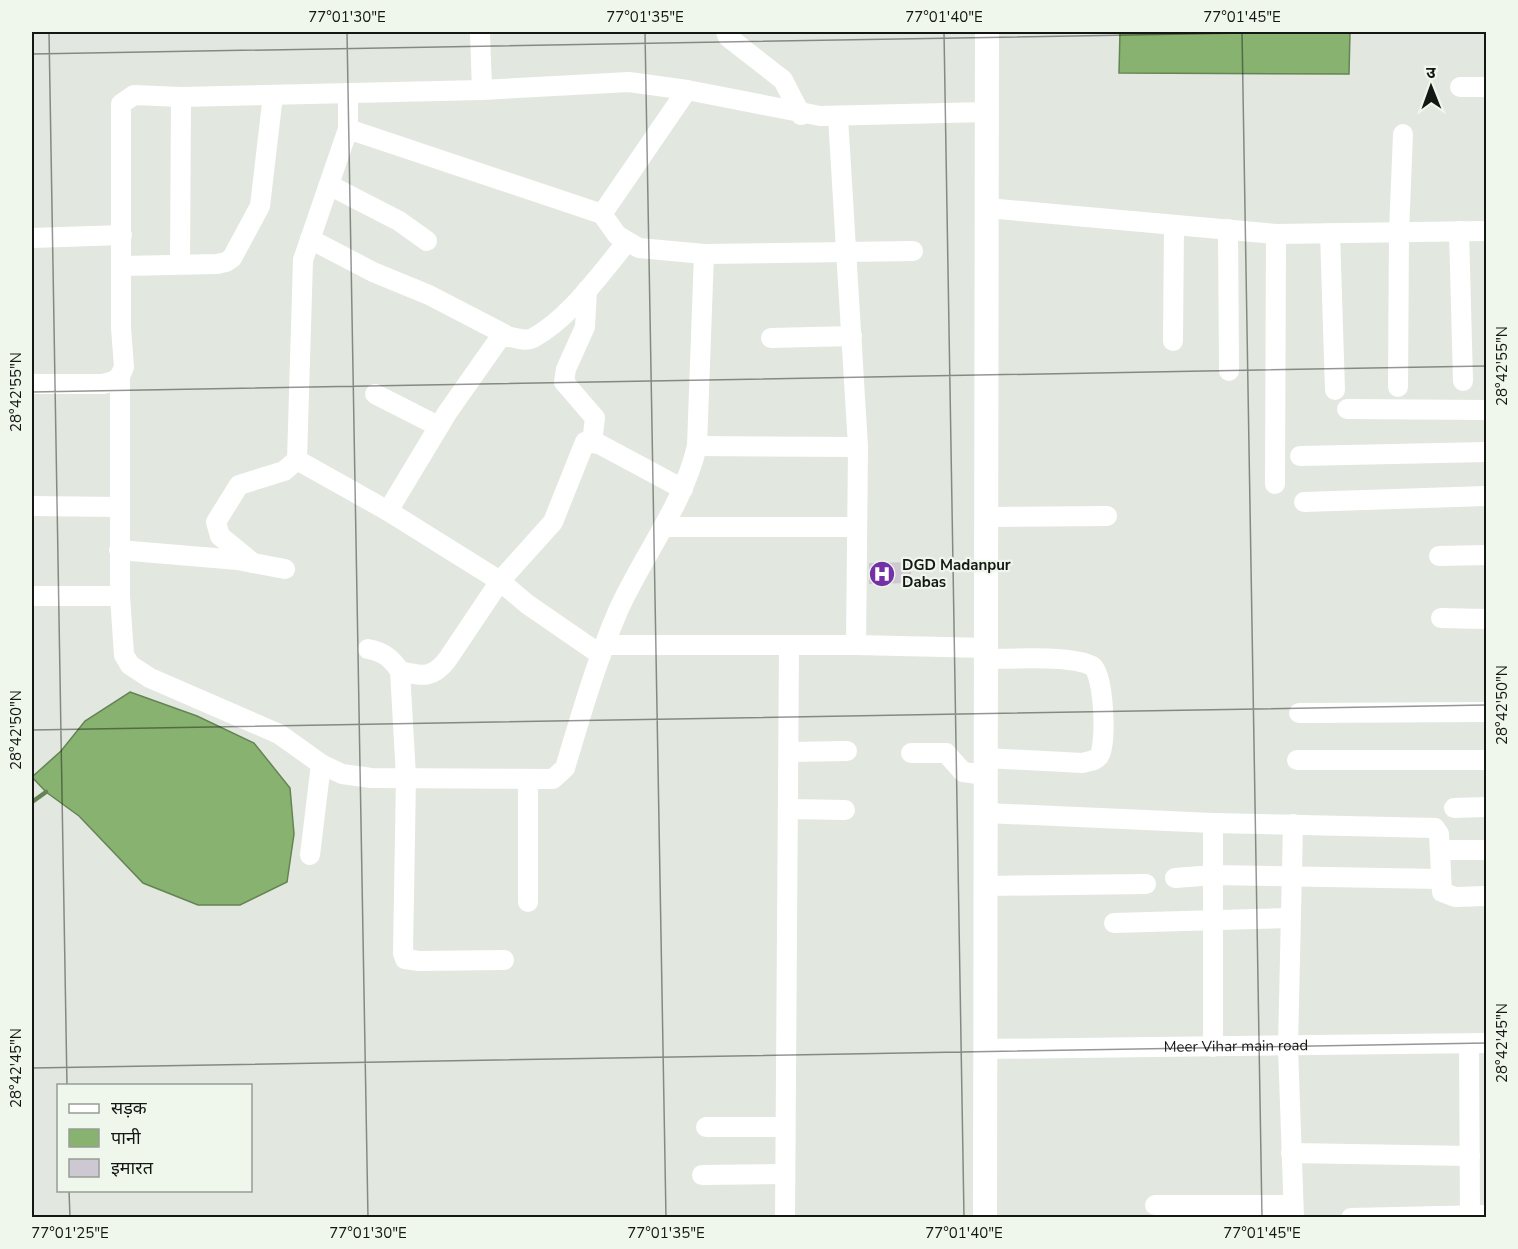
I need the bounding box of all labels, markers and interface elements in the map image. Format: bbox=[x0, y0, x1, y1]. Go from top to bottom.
text: 77°01'30"E bbox=[308, 7, 386, 27]
text: 77°01'35"E bbox=[606, 7, 684, 27]
text: 77°01'40"E bbox=[905, 7, 983, 27]
text: 77°01'45"E bbox=[1203, 7, 1281, 27]
north arrow bbox=[1401, 57, 1461, 117]
text: उ bbox=[1426, 62, 1436, 84]
text: 28°42'55"N bbox=[1492, 326, 1512, 406]
text: 28°42'55"N bbox=[6, 352, 26, 432]
place label: DGD Madanpur Dabas bbox=[902, 555, 1011, 592]
hospital icon: DGD Madanpur Dabas bbox=[867, 559, 897, 589]
text: 28°42'50"N bbox=[1492, 665, 1512, 745]
text: 28°42'50"N bbox=[6, 690, 26, 770]
text: 28°42'45"N bbox=[1492, 1003, 1512, 1083]
text: 28°42'45"N bbox=[6, 1028, 26, 1108]
street label: Meer Vihar main road bbox=[1164, 1035, 1308, 1057]
legend bbox=[57, 1084, 252, 1192]
text: सड़क bbox=[111, 1096, 148, 1120]
text: पानी bbox=[111, 1126, 141, 1150]
text: इमारत bbox=[111, 1156, 154, 1180]
text: 77°01'25"E bbox=[31, 1223, 109, 1243]
text: 77°01'30"E bbox=[329, 1223, 407, 1243]
text: 77°01'35"E bbox=[627, 1223, 705, 1243]
text: 77°01'40"E bbox=[925, 1223, 1003, 1243]
text: 77°01'45"E bbox=[1223, 1223, 1301, 1243]

